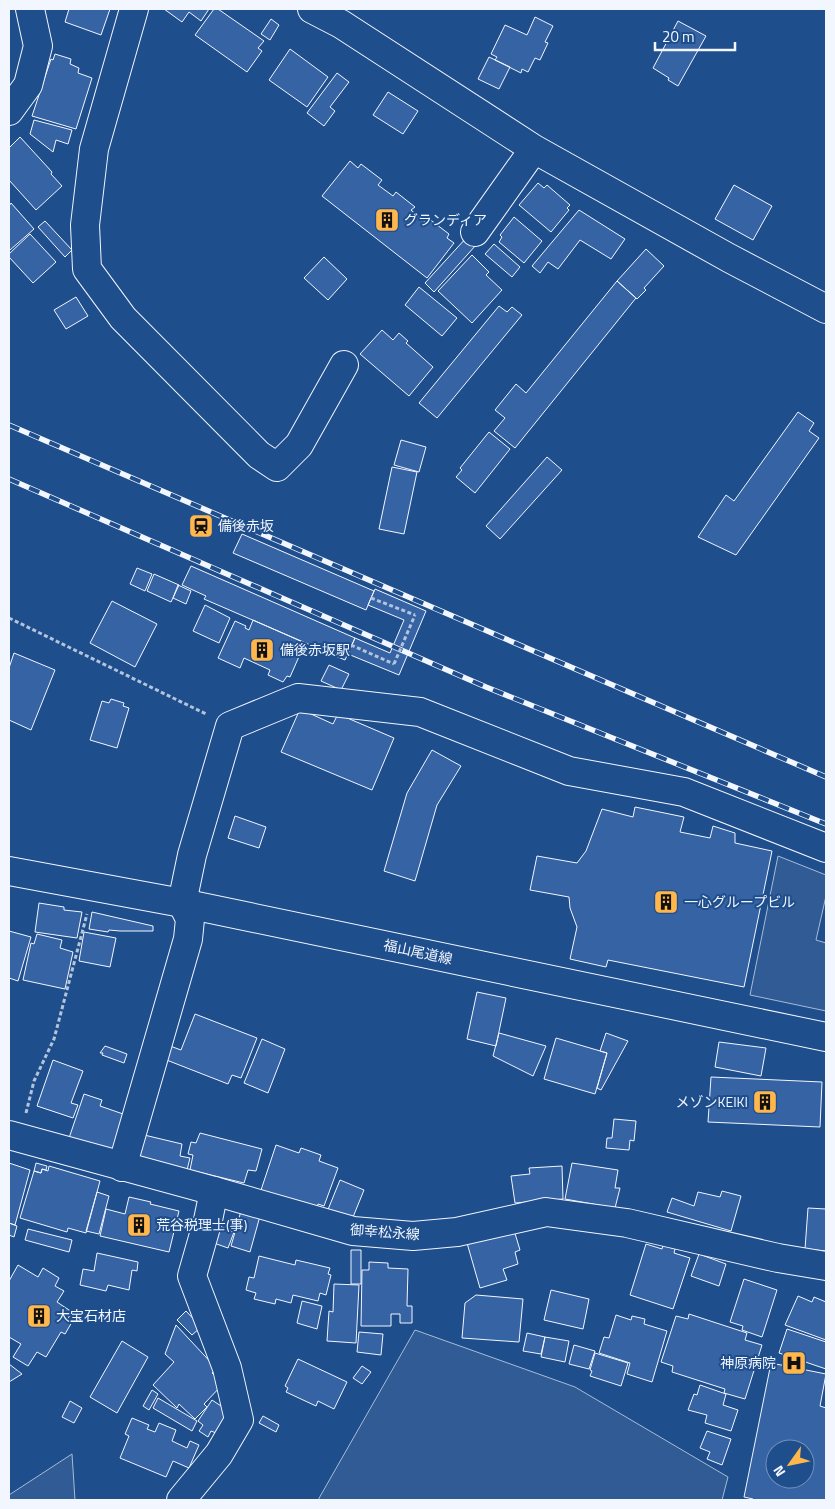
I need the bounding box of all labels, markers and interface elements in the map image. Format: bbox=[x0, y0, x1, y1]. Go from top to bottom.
scale bar bbox=[655, 20, 735, 52]
text: 20 m bbox=[662, 25, 695, 48]
building icon: グランディア bbox=[374, 207, 400, 233]
place label: グランディア bbox=[404, 209, 487, 230]
station icon: 備後赤坂 bbox=[188, 513, 214, 539]
place label: 備後赤坂 bbox=[218, 515, 274, 536]
building icon: 備後赤坂駅 bbox=[249, 637, 275, 663]
place label: 備後赤坂駅 bbox=[280, 639, 350, 660]
building icon: 一心グループビル bbox=[653, 889, 679, 915]
place label: 一心グループビル bbox=[684, 891, 795, 912]
street label: 福山尾道線 bbox=[382, 934, 455, 969]
building icon: メゾンKEIKI bbox=[752, 1089, 778, 1115]
place label: メゾンKEIKI bbox=[675, 1091, 748, 1112]
building icon: 荒谷税理士(事) bbox=[126, 1212, 152, 1238]
place label: 荒谷税理士(事) bbox=[156, 1214, 247, 1235]
street label: 御幸松永線 bbox=[349, 1219, 421, 1244]
building icon: 大宝石材店 bbox=[26, 1303, 52, 1329]
place label: 大宝石材店 bbox=[56, 1305, 126, 1326]
hospital icon: 神原病院 bbox=[781, 1350, 807, 1376]
place label: 神原病院 bbox=[720, 1352, 776, 1373]
north arrow bbox=[765, 1439, 815, 1489]
text: N bbox=[767, 1462, 790, 1481]

